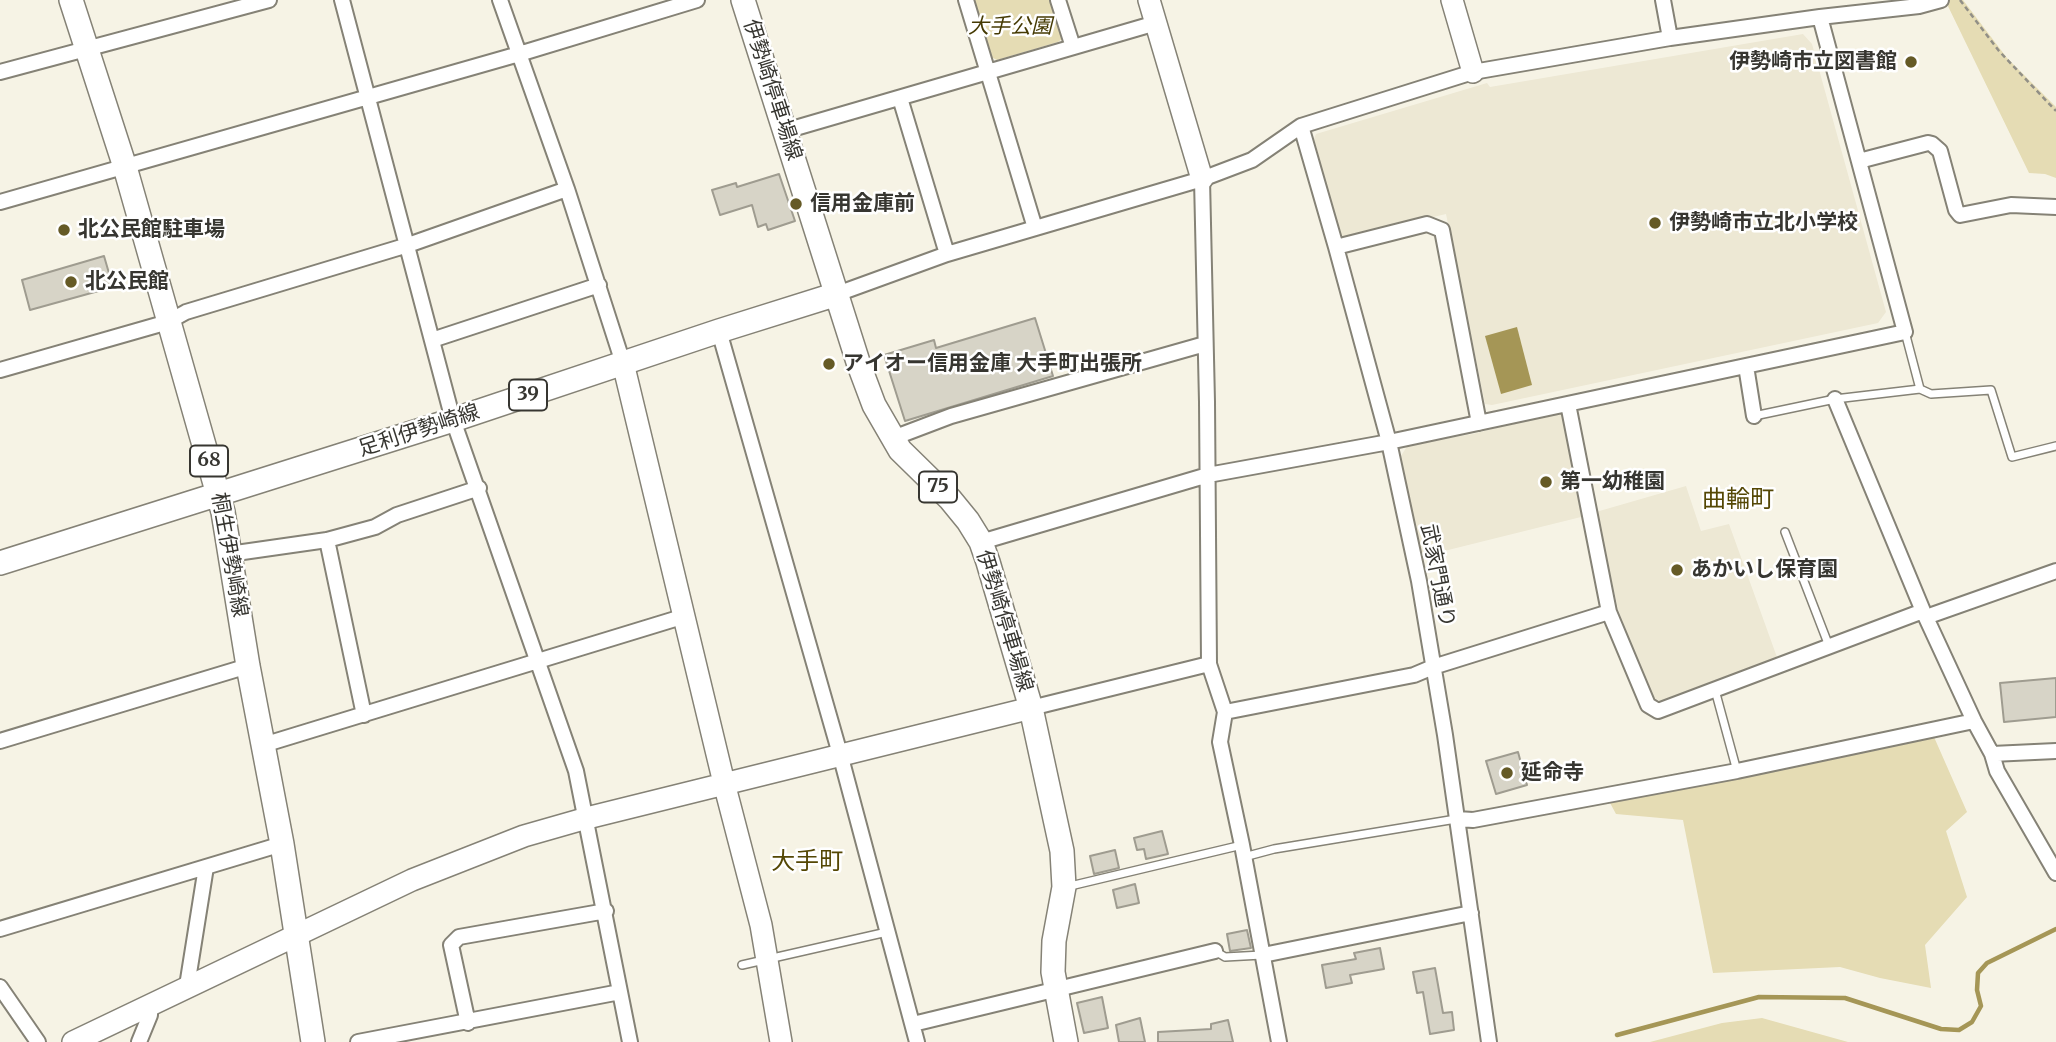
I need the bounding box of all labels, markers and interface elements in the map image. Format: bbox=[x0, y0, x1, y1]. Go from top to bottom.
park label: 大手公園 bbox=[968, 14, 1052, 40]
street label: 伊勢崎停車場線 bbox=[737, 16, 807, 164]
place label: 伊勢崎市立図書館 bbox=[1729, 49, 1897, 75]
marker: 伊勢崎市立図書館 bbox=[1903, 54, 1919, 70]
place label: 信用金庫前 bbox=[810, 191, 915, 217]
marker: 信用金庫前 bbox=[788, 196, 804, 212]
place label: 伊勢崎市立北小学校 bbox=[1669, 210, 1858, 236]
marker: 伊勢崎市立北小学校 bbox=[1647, 215, 1663, 231]
place label: 北公民館駐車場 bbox=[78, 217, 225, 243]
marker: 北公民館駐車場 bbox=[56, 222, 72, 238]
place label: 北公民館 bbox=[85, 269, 169, 295]
marker: 北公民館 bbox=[63, 274, 79, 290]
place label: アイオー信用金庫 大手町出張所 bbox=[843, 351, 1142, 377]
marker: アイオー信用金庫 大手町出張所 bbox=[821, 356, 837, 372]
road number: 39 bbox=[509, 380, 547, 410]
street label: 足利伊勢崎線 bbox=[355, 400, 483, 462]
road number: 68 bbox=[190, 446, 228, 476]
place label: 第一幼稚園 bbox=[1560, 469, 1665, 495]
road number: 75 bbox=[919, 472, 957, 502]
marker: 第一幼稚園 bbox=[1538, 474, 1554, 490]
district label: 曲輪町 bbox=[1702, 486, 1774, 514]
street label: 桐生伊勢崎線 bbox=[206, 491, 252, 619]
street label: 武家門通り bbox=[1415, 522, 1459, 630]
street label: 伊勢崎停車場線 bbox=[970, 547, 1038, 695]
place label: あかいし保育園 bbox=[1691, 557, 1838, 583]
marker: あかいし保育園 bbox=[1669, 562, 1685, 578]
place label: 延命寺 bbox=[1521, 760, 1584, 786]
marker: 延命寺 bbox=[1499, 765, 1515, 781]
district label: 大手町 bbox=[771, 848, 843, 876]

